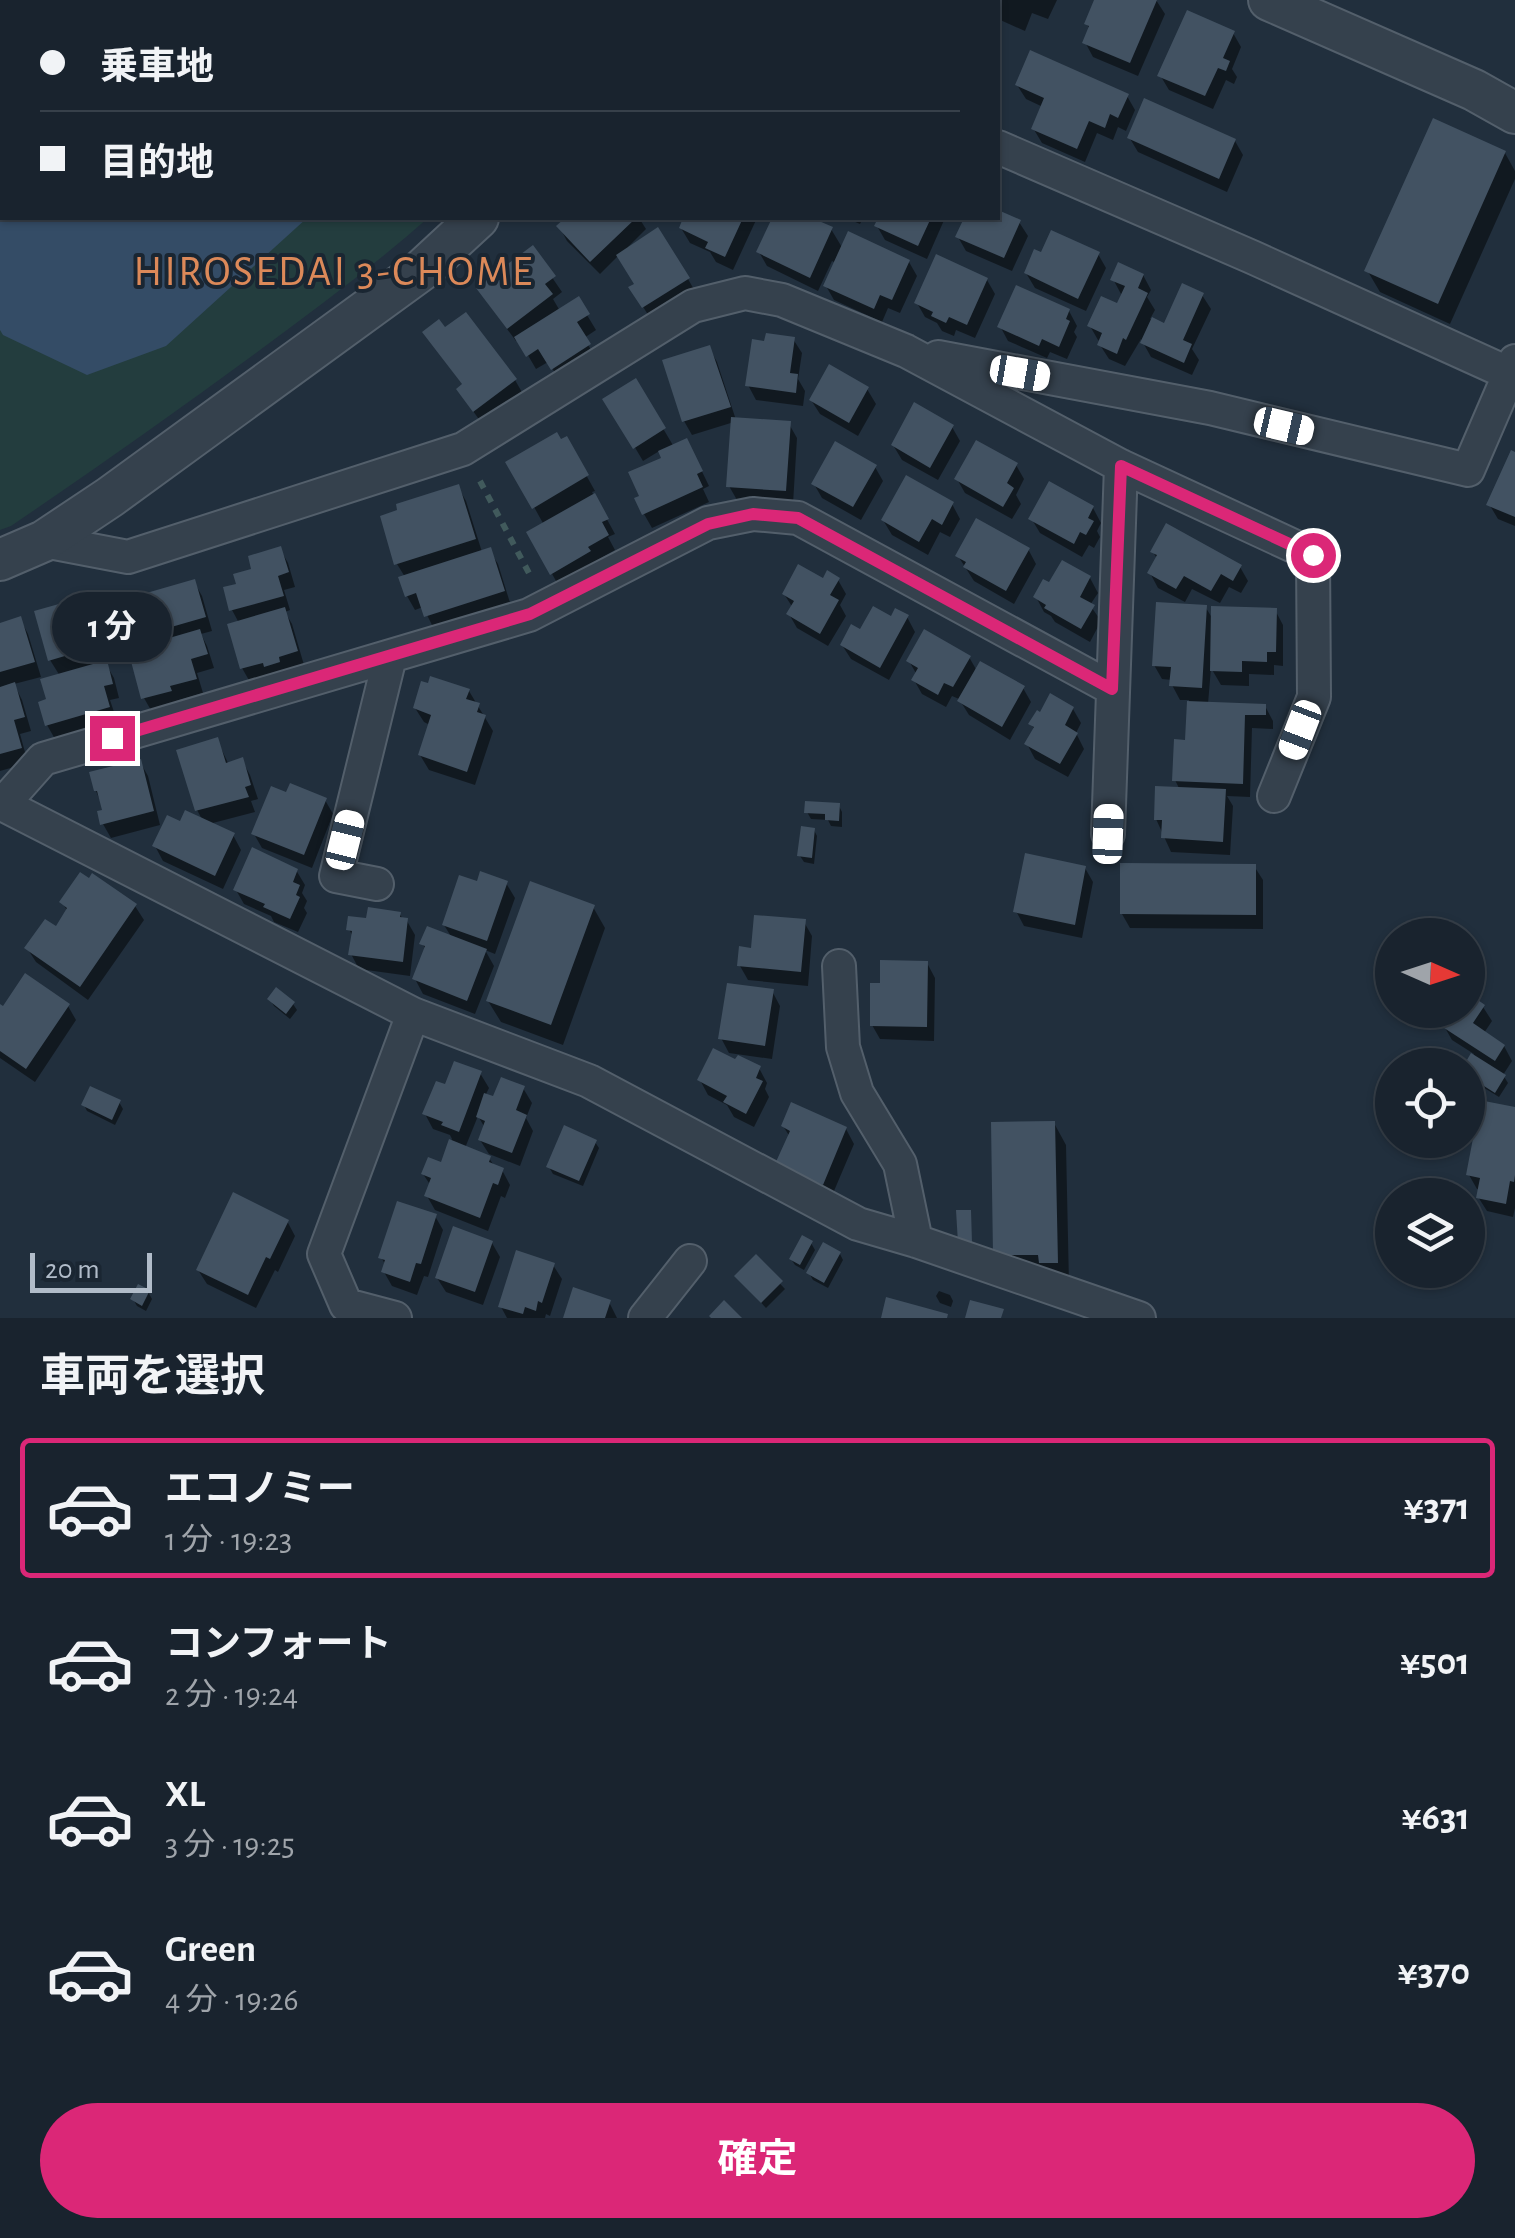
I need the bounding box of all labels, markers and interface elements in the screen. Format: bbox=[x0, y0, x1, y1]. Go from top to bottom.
text: 乗車地 bbox=[100, 49, 214, 87]
text: 目的地 bbox=[100, 145, 214, 183]
district label: HIROSEDAI 3-CHOME bbox=[133, 251, 535, 293]
car bbox=[988, 353, 1052, 393]
car bbox=[1251, 405, 1317, 447]
route start bbox=[1291, 533, 1336, 578]
callout: 1 分 bbox=[52, 593, 172, 663]
text: 1 分 bbox=[88, 611, 136, 643]
car bbox=[1275, 697, 1325, 763]
route end bbox=[90, 716, 135, 761]
car bbox=[1092, 803, 1124, 865]
car bbox=[323, 807, 367, 873]
north arrow bbox=[1375, 918, 1485, 1028]
map controls bbox=[1375, 918, 1485, 1288]
button: locate bbox=[1375, 1048, 1485, 1158]
button: layers bbox=[1375, 1178, 1485, 1288]
scale bar bbox=[30, 1248, 152, 1292]
text: 20 m bbox=[45, 1256, 100, 1284]
text: 車両を選択 bbox=[40, 1355, 265, 1400]
icon: car bbox=[45, 1463, 135, 1553]
text: エコノミー bbox=[165, 1471, 355, 1509]
text: ¥371 bbox=[1404, 1489, 1470, 1527]
text: 1 分 · 19:23 bbox=[165, 1524, 292, 1556]
icon: car bbox=[45, 1618, 135, 1708]
text: コンフォート bbox=[165, 1626, 392, 1664]
text: ¥501 bbox=[1400, 1644, 1470, 1682]
text: 2 分 · 19:24 bbox=[165, 1679, 298, 1711]
icon: car bbox=[45, 1773, 135, 1863]
text: XL bbox=[165, 1776, 205, 1814]
text: ¥631 bbox=[1402, 1799, 1470, 1837]
text: 3 分 · 19:25 bbox=[165, 1829, 295, 1861]
icon: car bbox=[45, 1928, 135, 2018]
text: Green bbox=[165, 1931, 256, 1969]
text: ¥370 bbox=[1397, 1954, 1470, 1992]
text: 4 分 · 19:26 bbox=[165, 1984, 299, 2016]
button: 確定 bbox=[40, 2103, 1475, 2218]

